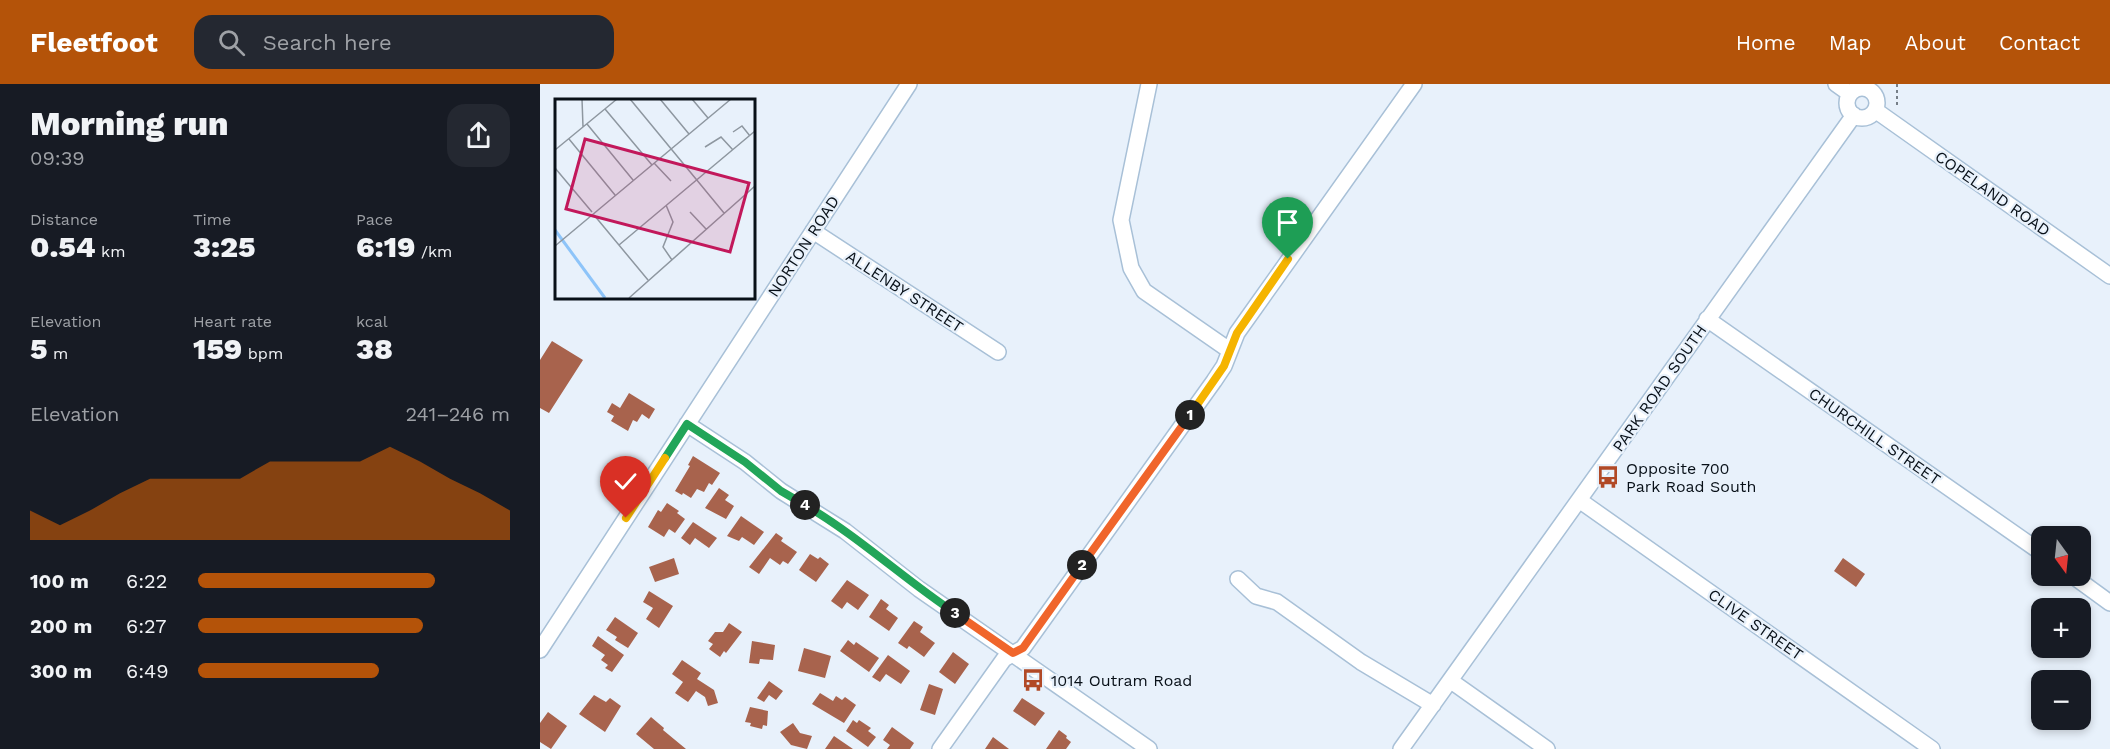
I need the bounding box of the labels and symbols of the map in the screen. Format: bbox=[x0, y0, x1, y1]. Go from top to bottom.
inset map bbox=[555, 99, 754, 298]
street label: COPELAND ROAD bbox=[1932, 147, 2054, 240]
street label: NORTON ROAD bbox=[764, 192, 843, 300]
pin bbox=[1262, 197, 1313, 259]
street label: ALLENBY STREET bbox=[843, 246, 967, 337]
street label: PARK ROAD SOUTH bbox=[1608, 321, 1710, 455]
street label: CHURCHILL STREET bbox=[1805, 384, 1944, 489]
pin: 1 bbox=[1175, 400, 1205, 430]
pin bbox=[600, 456, 651, 518]
place label: Opposite 700 Park Road South bbox=[1626, 459, 1756, 496]
bus stop icon: Opposite 700 Park Road South bbox=[1595, 464, 1621, 490]
pin: 4 bbox=[790, 490, 820, 520]
north arrow bbox=[2031, 526, 2091, 586]
pin: 2 bbox=[1067, 550, 1097, 580]
street label: CLIVE STREET bbox=[1705, 585, 1807, 664]
pin: 3 bbox=[940, 598, 970, 628]
bus stop icon: 1014 Outram Road bbox=[1020, 667, 1046, 693]
place label: 1014 Outram Road bbox=[1051, 671, 1192, 690]

